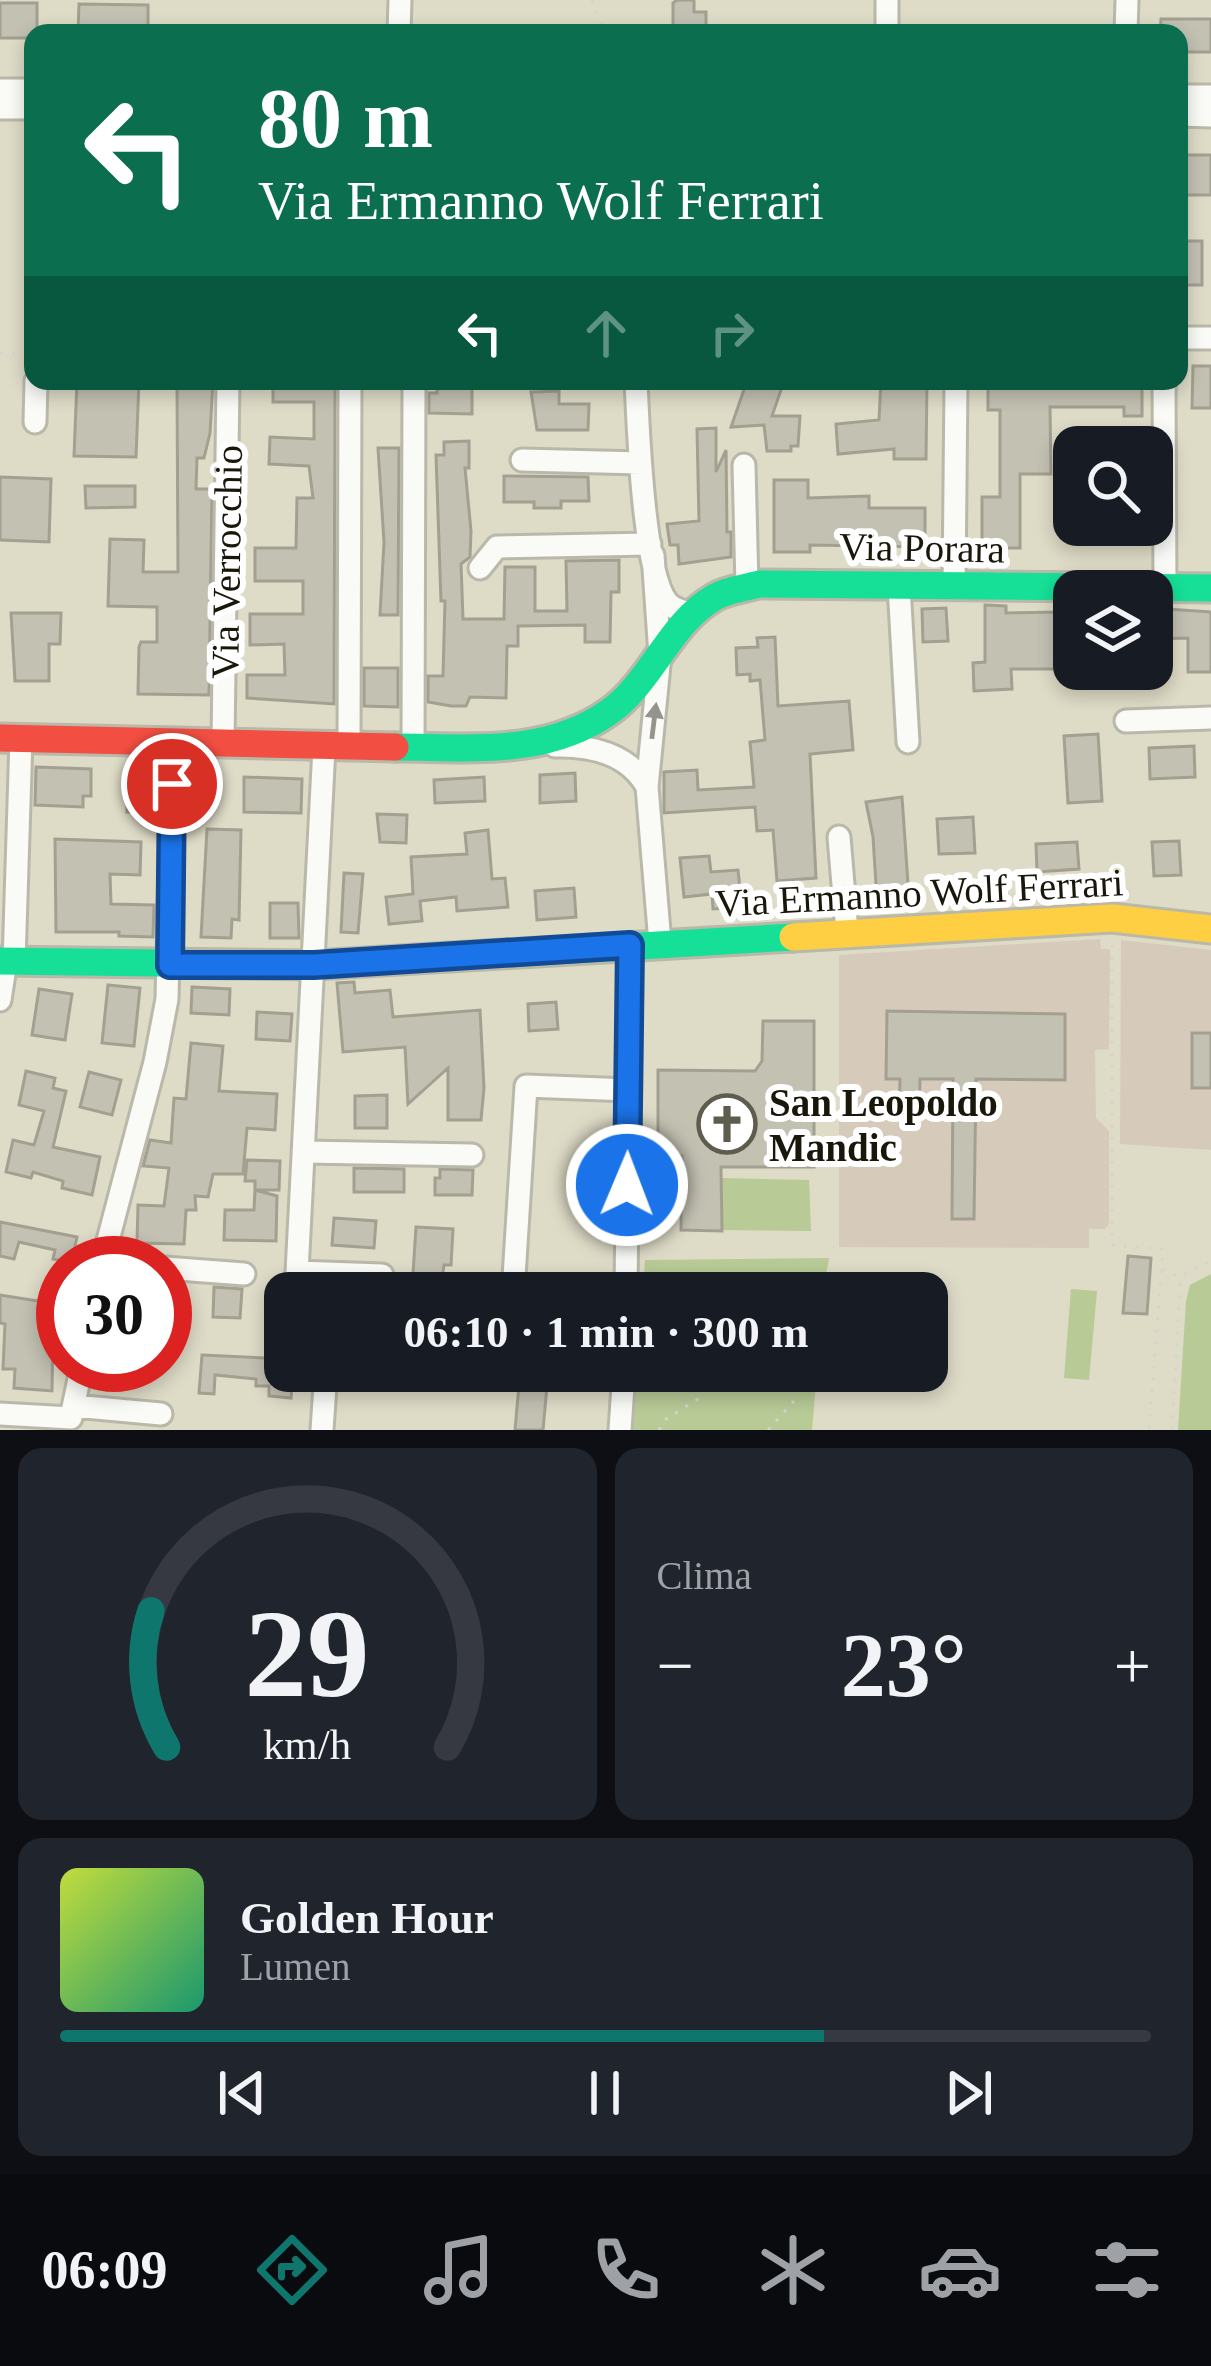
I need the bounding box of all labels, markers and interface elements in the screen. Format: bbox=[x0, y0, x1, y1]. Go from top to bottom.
icon: left bbox=[60, 72, 216, 228]
text: 80 m bbox=[258, 72, 433, 165]
text: Via Ermanno Wolf Ferrari bbox=[258, 171, 824, 231]
icon: left bbox=[447, 300, 513, 366]
icon: ahead bbox=[573, 300, 639, 366]
icon: right bbox=[699, 300, 765, 366]
map controls bbox=[1053, 426, 1173, 690]
button: search bbox=[1053, 426, 1173, 546]
street label: Via Verrocchio bbox=[203, 445, 250, 679]
street label: Via Porara bbox=[839, 525, 1005, 570]
button: layers bbox=[1053, 570, 1173, 690]
one-way arrow bbox=[644, 702, 663, 739]
pin bbox=[121, 733, 223, 835]
icon: arrive bbox=[139, 751, 205, 817]
street label: Via Ermanno Wolf Ferrari bbox=[714, 860, 1124, 925]
place label: San Leopoldo Mandic bbox=[769, 1081, 998, 1169]
church icon: San Leopoldo Mandic bbox=[696, 1093, 758, 1155]
position arrow bbox=[564, 1122, 690, 1248]
speed limit sign: 30 bbox=[36, 1236, 192, 1392]
text: 06:10 · 1 min · 300 m bbox=[404, 1307, 809, 1357]
text: Clima bbox=[657, 1554, 752, 1597]
text: 29 bbox=[245, 1585, 370, 1723]
text: 23° bbox=[841, 1616, 967, 1715]
text: − bbox=[657, 1629, 694, 1702]
text: + bbox=[1114, 1629, 1151, 1702]
text: km/h bbox=[263, 1721, 351, 1768]
text: Golden Hour bbox=[240, 1893, 494, 1943]
text: Lumen bbox=[240, 1945, 350, 1988]
icon: previous bbox=[209, 2060, 275, 2126]
icon: pause bbox=[572, 2060, 638, 2126]
icon: next bbox=[936, 2060, 1002, 2126]
icon: directions bbox=[250, 2228, 334, 2312]
icon: music bbox=[417, 2228, 501, 2312]
icon: phone bbox=[584, 2228, 668, 2312]
icon: climate bbox=[751, 2228, 835, 2312]
icon: car bbox=[918, 2228, 1002, 2312]
icon: filters bbox=[1085, 2228, 1169, 2312]
text: 06:09 bbox=[42, 2240, 167, 2300]

